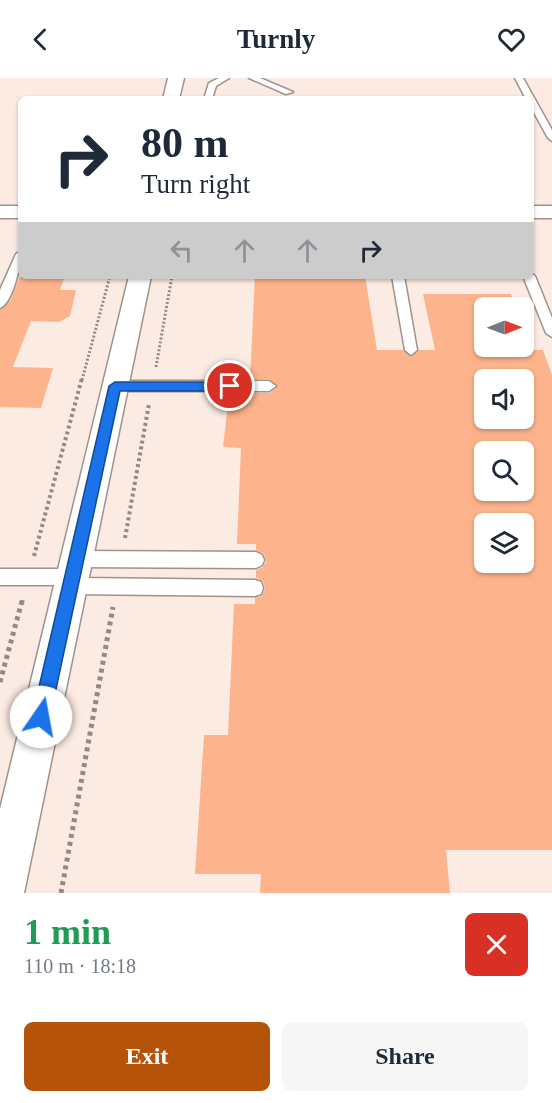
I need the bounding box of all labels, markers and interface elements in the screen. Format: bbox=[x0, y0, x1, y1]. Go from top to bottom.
icon: back bbox=[24, 23, 57, 56]
icon: heart bbox=[495, 23, 528, 56]
text: Turnly bbox=[237, 24, 315, 54]
icon: right bbox=[42, 120, 120, 198]
text: 80 m bbox=[141, 120, 229, 166]
text: Turn right bbox=[141, 169, 250, 199]
icon: left bbox=[165, 234, 198, 267]
icon: ahead bbox=[228, 234, 261, 267]
icon: ahead bbox=[291, 234, 324, 267]
icon: right bbox=[354, 234, 387, 267]
north arrow bbox=[474, 297, 534, 357]
map controls bbox=[474, 297, 534, 573]
pin bbox=[204, 360, 255, 411]
icon: arrive bbox=[213, 369, 246, 402]
button: sound bbox=[474, 369, 534, 429]
button: search bbox=[474, 441, 534, 501]
button: layers bbox=[474, 513, 534, 573]
position arrow bbox=[9, 685, 73, 749]
text: 1 min bbox=[24, 912, 111, 952]
button: close bbox=[465, 913, 528, 976]
text: 110 m · 18:18 bbox=[24, 955, 136, 977]
button: Exit bbox=[24, 1022, 270, 1091]
button: Share bbox=[282, 1022, 528, 1091]

